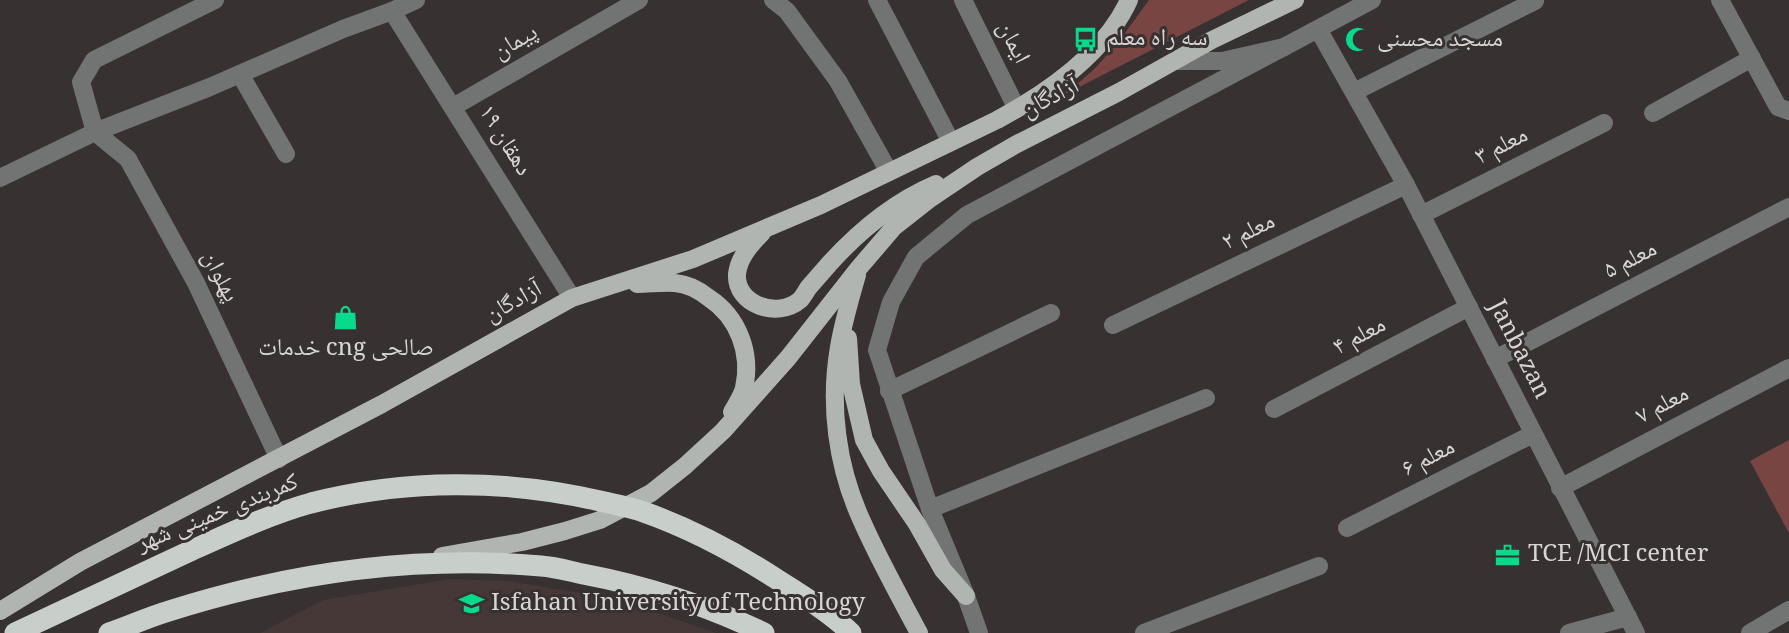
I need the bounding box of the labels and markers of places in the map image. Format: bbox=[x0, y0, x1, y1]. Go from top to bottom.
place label: سه راه معلم bbox=[1106, 19, 1207, 60]
place label: مسجد محسنی bbox=[1377, 20, 1503, 61]
bus stop icon: سه راه معلم bbox=[1072, 25, 1100, 53]
mosque icon: مسجد محسنی bbox=[1343, 26, 1371, 54]
shop icon: خدمات cng صالحی bbox=[332, 304, 360, 332]
place label: خدمات cng صالحی bbox=[258, 329, 434, 370]
place label: TCE /MCI center bbox=[1528, 535, 1708, 576]
office icon: TCE /MCI center bbox=[1494, 541, 1522, 569]
place label: Isfahan University of Technology bbox=[491, 584, 866, 625]
school or university icon: Isfahan University of Technology bbox=[457, 590, 485, 618]

